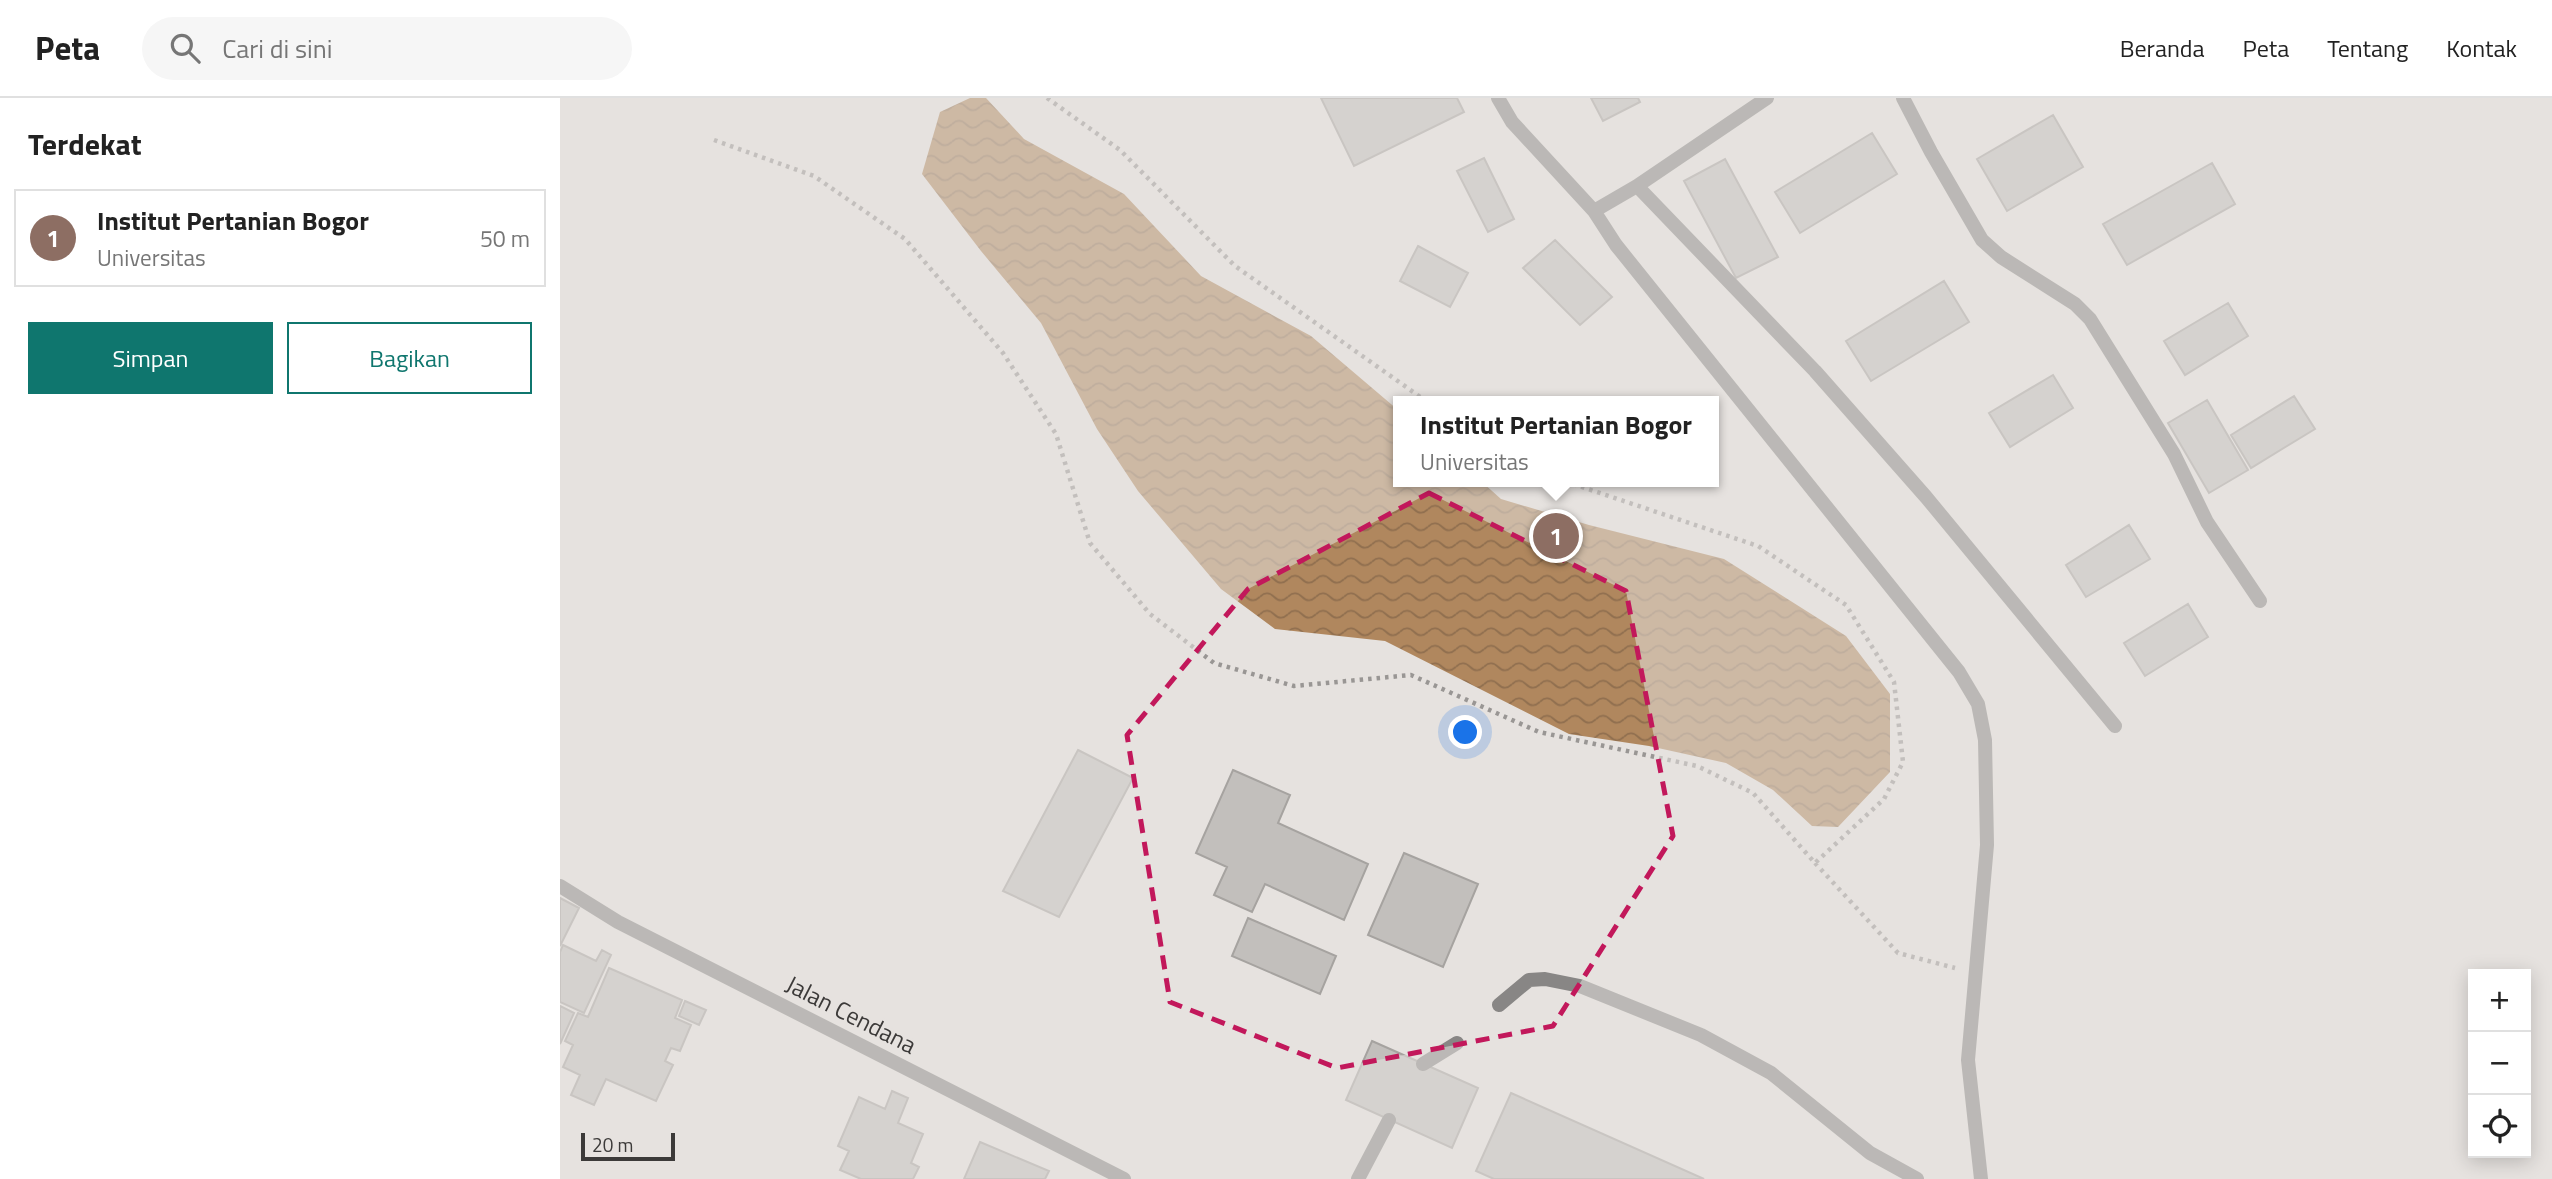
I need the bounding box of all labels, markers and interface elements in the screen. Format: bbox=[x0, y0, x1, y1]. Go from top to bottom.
search box bbox=[142, 17, 632, 80]
text: Peta bbox=[35, 23, 100, 73]
icon: search bbox=[166, 29, 204, 67]
text: Cari di sini bbox=[222, 29, 332, 68]
text: Beranda bbox=[2120, 30, 2205, 66]
text: Peta bbox=[2243, 30, 2289, 66]
text: Tentang bbox=[2327, 30, 2408, 66]
text: Kontak bbox=[2446, 30, 2517, 66]
text: Terdekat bbox=[28, 121, 142, 167]
text: Institut Pertanian Bogor bbox=[97, 201, 369, 240]
text: 1 bbox=[47, 221, 59, 256]
text: 50 m bbox=[480, 221, 530, 256]
text: Universitas bbox=[97, 240, 206, 275]
button: Simpan bbox=[28, 322, 273, 394]
button: Bagikan bbox=[287, 322, 532, 394]
popup bbox=[1393, 396, 1719, 487]
text: Institut Pertanian Bogor bbox=[1420, 405, 1692, 444]
text: Universitas bbox=[1420, 444, 1529, 479]
pin: 1 bbox=[1533, 510, 1579, 562]
your location bbox=[1448, 715, 1482, 749]
street label: Jalan Cendana bbox=[780, 966, 923, 1062]
map controls bbox=[2468, 969, 2531, 1158]
button: + bbox=[2468, 969, 2531, 1032]
button: − bbox=[2468, 1032, 2531, 1095]
button: locate bbox=[2468, 1095, 2531, 1158]
scale bar bbox=[581, 1130, 676, 1162]
text: 20 m bbox=[592, 1130, 633, 1159]

